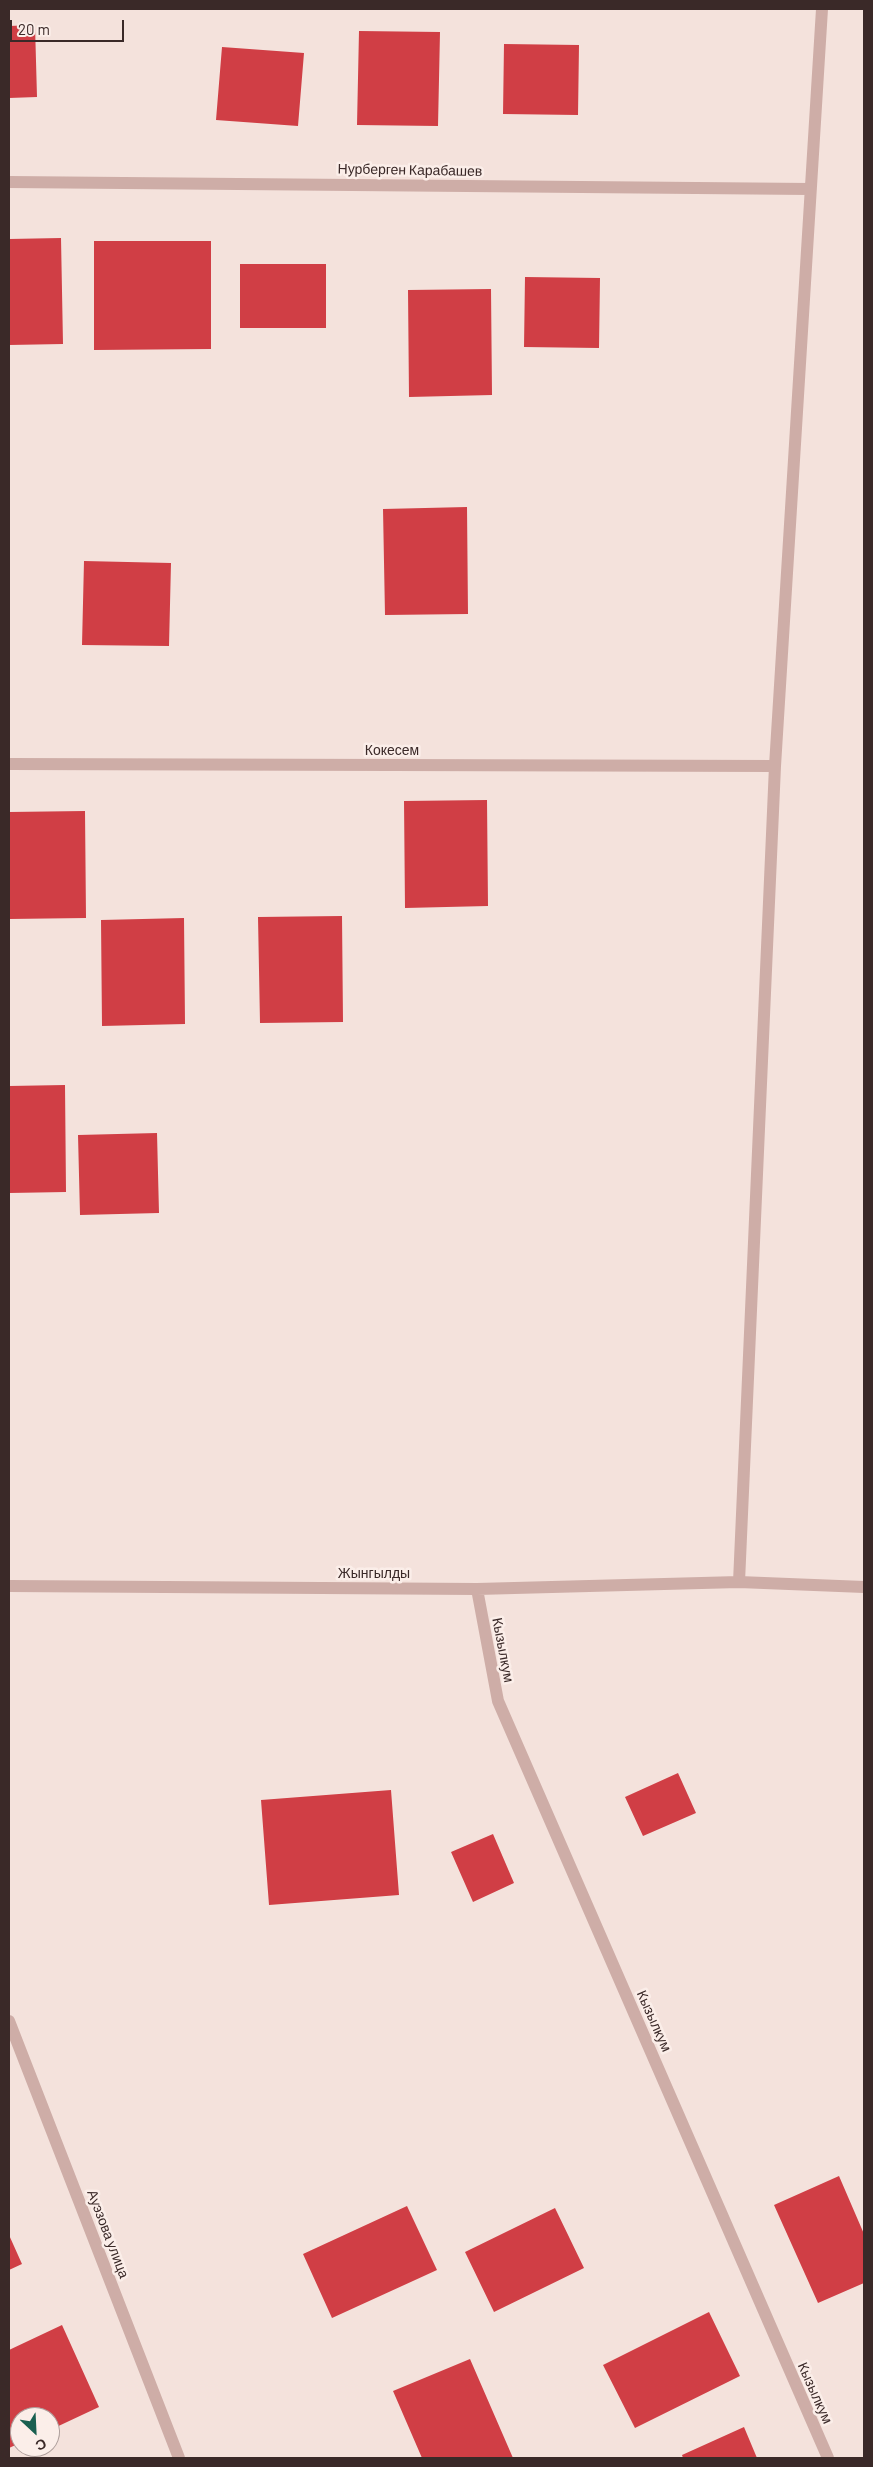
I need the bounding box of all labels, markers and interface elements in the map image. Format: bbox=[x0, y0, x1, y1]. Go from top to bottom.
scale bar bbox=[12, 10, 126, 42]
text: 20 m bbox=[18, 20, 50, 38]
street label: Нурберген Карабашев bbox=[337, 160, 483, 180]
street label: Кокесем bbox=[365, 742, 419, 758]
street label: Жынгылды bbox=[338, 1565, 410, 1581]
street label: Кызылкум bbox=[488, 1616, 518, 1684]
street label: Кызылкум bbox=[633, 1988, 675, 2054]
street label: Ауэзова улица bbox=[83, 2187, 133, 2281]
street label: Кызылкум bbox=[794, 2360, 836, 2426]
north arrow bbox=[10, 2407, 60, 2457]
text: С bbox=[33, 2435, 49, 2455]

